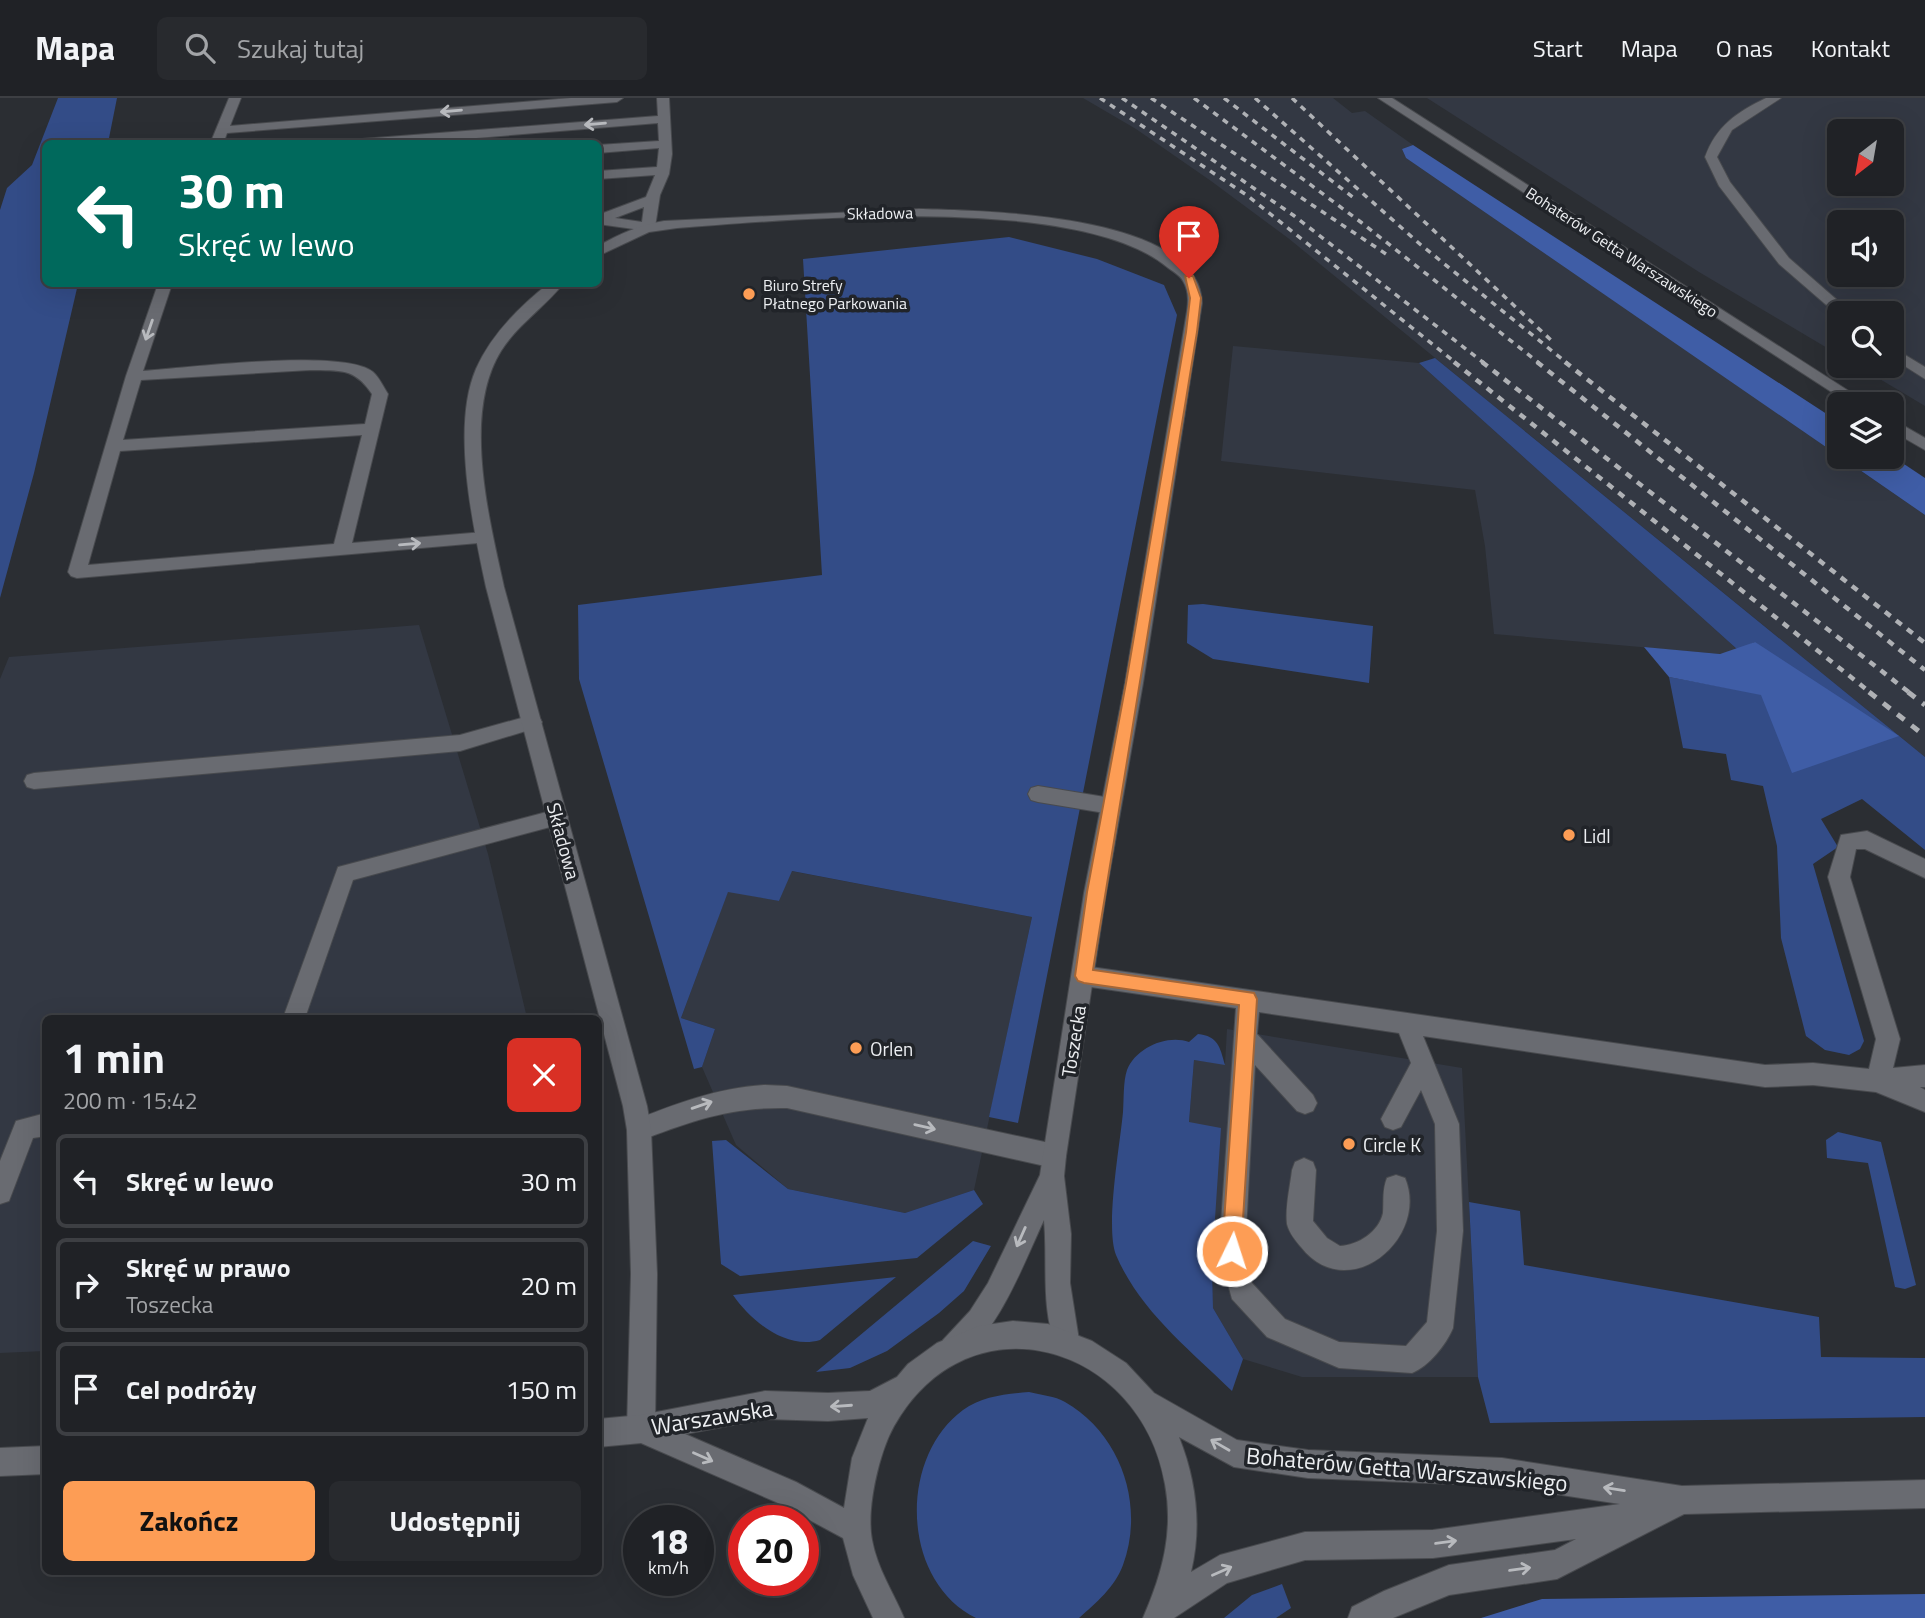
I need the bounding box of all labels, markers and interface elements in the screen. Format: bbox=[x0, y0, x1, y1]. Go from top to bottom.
search box bbox=[157, 17, 647, 80]
text: Mapa bbox=[35, 23, 115, 73]
icon: search bbox=[181, 29, 219, 67]
text: Szukaj tutaj bbox=[237, 29, 364, 68]
text: Start bbox=[1533, 30, 1583, 66]
text: Mapa bbox=[1621, 30, 1678, 66]
text: O nas bbox=[1716, 30, 1773, 66]
text: Kontakt bbox=[1811, 30, 1890, 66]
one-way arrow bbox=[441, 105, 463, 118]
one-way arrow bbox=[585, 118, 607, 131]
north arrow bbox=[1827, 119, 1904, 196]
map controls bbox=[1827, 119, 1904, 469]
text: 30 m bbox=[178, 152, 285, 227]
icon: left bbox=[63, 168, 154, 259]
street label: Bohaterów Getta Warszawskiego bbox=[1521, 181, 1723, 323]
street label: Składowa bbox=[847, 200, 913, 226]
pin bbox=[1159, 206, 1219, 278]
button: sound bbox=[1827, 210, 1904, 287]
icon: arrive bbox=[1170, 217, 1208, 255]
text: Skręć w lewo bbox=[178, 220, 355, 268]
place label: Biuro Strefy Płatnego Parkowania bbox=[763, 273, 907, 315]
marker: Biuro Strefy Płatnego Parkowania bbox=[741, 286, 757, 302]
button: search bbox=[1827, 301, 1904, 378]
one-way arrow bbox=[142, 318, 154, 340]
button: layers bbox=[1827, 392, 1904, 469]
one-way arrow bbox=[398, 537, 421, 550]
street label: Składowa bbox=[540, 799, 588, 883]
place label: Lidl bbox=[1583, 821, 1611, 850]
marker: Lidl bbox=[1561, 827, 1577, 843]
street label: Toszecka bbox=[1053, 1003, 1093, 1079]
text: 1 min bbox=[63, 1025, 165, 1089]
place label: Orlen bbox=[870, 1034, 913, 1063]
button: close bbox=[507, 1038, 581, 1112]
marker: Orlen bbox=[848, 1040, 864, 1056]
text: 200 m · 15:42 bbox=[63, 1083, 198, 1118]
one-way arrow bbox=[691, 1098, 713, 1110]
one-way arrow bbox=[913, 1121, 936, 1134]
place label: Circle K bbox=[1363, 1130, 1421, 1159]
marker: Circle K bbox=[1341, 1136, 1357, 1152]
icon: left bbox=[67, 1162, 105, 1200]
text: Skręć w lewo bbox=[126, 1162, 274, 1201]
text: 30 m bbox=[520, 1162, 577, 1201]
position arrow bbox=[1195, 1214, 1269, 1288]
one-way arrow bbox=[1014, 1226, 1027, 1248]
text: Skręć w prawo bbox=[126, 1248, 291, 1287]
icon: right bbox=[67, 1266, 105, 1304]
text: 20 m bbox=[520, 1266, 577, 1305]
text: Toszecka bbox=[126, 1287, 213, 1322]
icon: arrive bbox=[67, 1370, 105, 1408]
text: Cel podróży bbox=[126, 1370, 256, 1409]
text: 150 m bbox=[506, 1370, 577, 1409]
street label: Warszawska bbox=[649, 1390, 776, 1444]
one-way arrow bbox=[830, 1400, 853, 1413]
one-way arrow bbox=[1210, 1438, 1230, 1452]
street label: Bohaterów Getta Warszawskiego bbox=[1245, 1438, 1569, 1500]
one-way arrow bbox=[692, 1451, 714, 1464]
button: Zakończ bbox=[63, 1481, 315, 1561]
button: Udostępnij bbox=[329, 1481, 581, 1561]
one-way arrow bbox=[1603, 1482, 1626, 1495]
speed limit sign: 20 bbox=[728, 1505, 819, 1596]
text: 18 bbox=[649, 1514, 688, 1568]
one-way arrow bbox=[1434, 1536, 1457, 1549]
text: km/h bbox=[648, 1554, 689, 1581]
one-way arrow bbox=[1508, 1562, 1531, 1575]
one-way arrow bbox=[1211, 1564, 1232, 1577]

